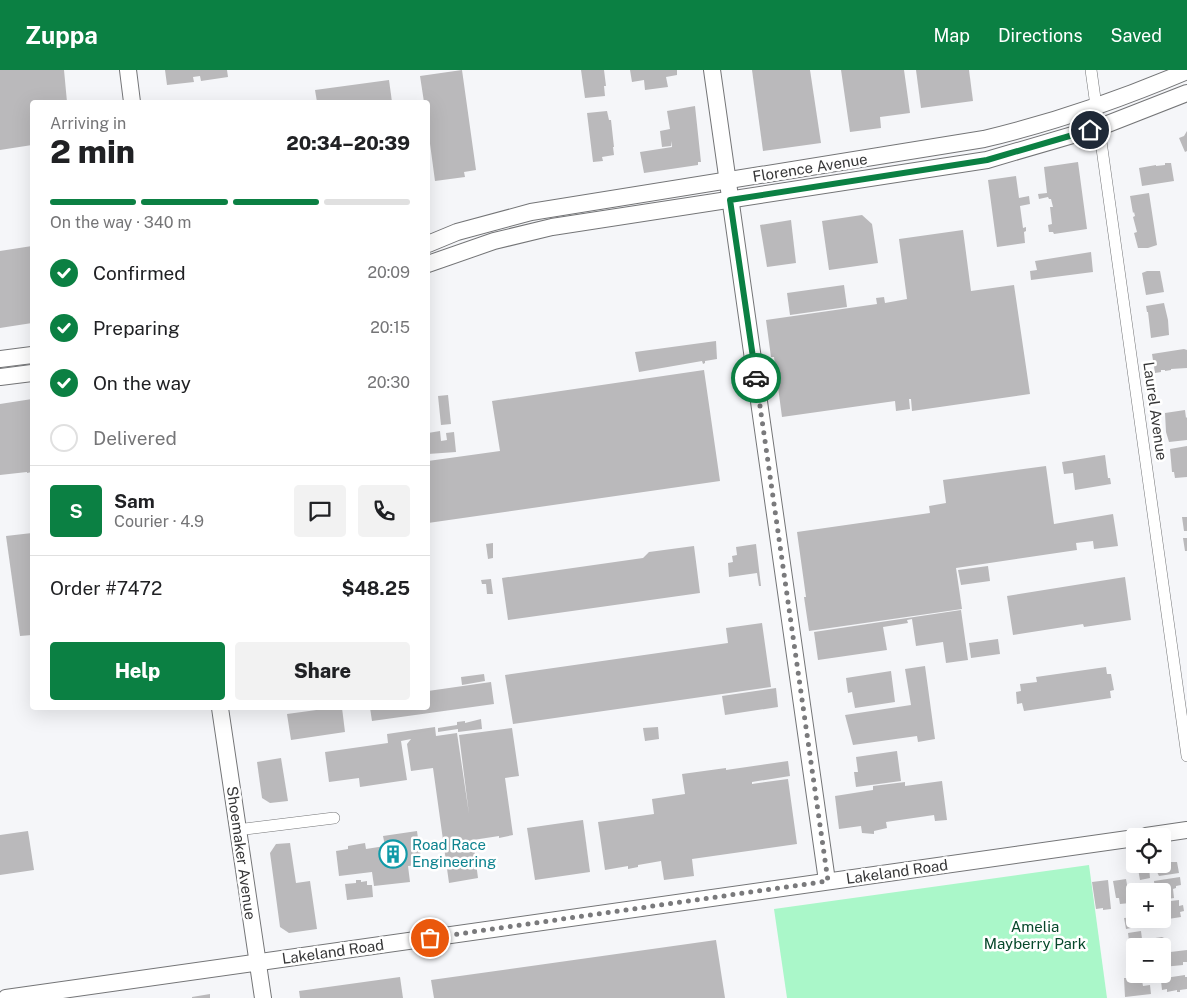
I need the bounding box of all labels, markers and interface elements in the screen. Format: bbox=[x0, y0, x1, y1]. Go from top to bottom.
text: Zuppa bbox=[25, 21, 98, 49]
text: Map bbox=[933, 25, 970, 46]
text: Directions bbox=[998, 25, 1083, 46]
text: Saved bbox=[1111, 25, 1162, 46]
pin bbox=[1069, 109, 1111, 151]
text: Arriving in bbox=[50, 114, 126, 133]
icon: home bbox=[1076, 116, 1104, 144]
text: 20:34–20:39 bbox=[286, 132, 410, 154]
text: 2 min bbox=[50, 133, 135, 170]
street label: Florence Avenue bbox=[751, 150, 869, 185]
text: On the way · 340 m bbox=[50, 213, 191, 232]
icon: check bbox=[50, 259, 78, 287]
text: Confirmed bbox=[93, 262, 186, 284]
text: 20:09 bbox=[367, 263, 410, 282]
icon: check bbox=[50, 314, 78, 342]
text: Preparing bbox=[93, 317, 180, 339]
text: 20:15 bbox=[370, 318, 410, 337]
courier bbox=[731, 353, 781, 403]
street label: Laurel Avenue bbox=[1140, 360, 1171, 461]
icon: car bbox=[742, 364, 770, 392]
icon: check bbox=[50, 369, 78, 397]
text: On the way bbox=[93, 372, 191, 394]
text: 20:30 bbox=[367, 373, 410, 392]
text: Delivered bbox=[93, 427, 177, 449]
button: chat bbox=[294, 485, 346, 537]
button: phone bbox=[358, 485, 410, 537]
text: Sam bbox=[114, 490, 155, 512]
text: S bbox=[69, 500, 83, 522]
text: Courier · 4.9 bbox=[114, 512, 204, 531]
text: Order #7472 bbox=[50, 577, 162, 599]
text: $48.25 bbox=[341, 577, 410, 599]
button: Help bbox=[50, 642, 225, 700]
button: Share bbox=[235, 642, 410, 700]
street label: Shoemaker Avenue bbox=[224, 785, 259, 921]
map controls bbox=[1126, 828, 1171, 983]
button: locate bbox=[1126, 828, 1171, 873]
place label: Road Race Engineering bbox=[412, 836, 496, 870]
building icon: Road Race Engineering bbox=[378, 839, 408, 869]
street label: Lakeland Road bbox=[845, 856, 949, 887]
button: + bbox=[1126, 883, 1171, 928]
pin bbox=[409, 917, 451, 959]
park label: Amelia Mayberry Park bbox=[984, 918, 1086, 952]
icon: bag bbox=[416, 924, 444, 952]
street label: Lakeland Road bbox=[281, 936, 385, 967]
button: − bbox=[1126, 938, 1171, 983]

